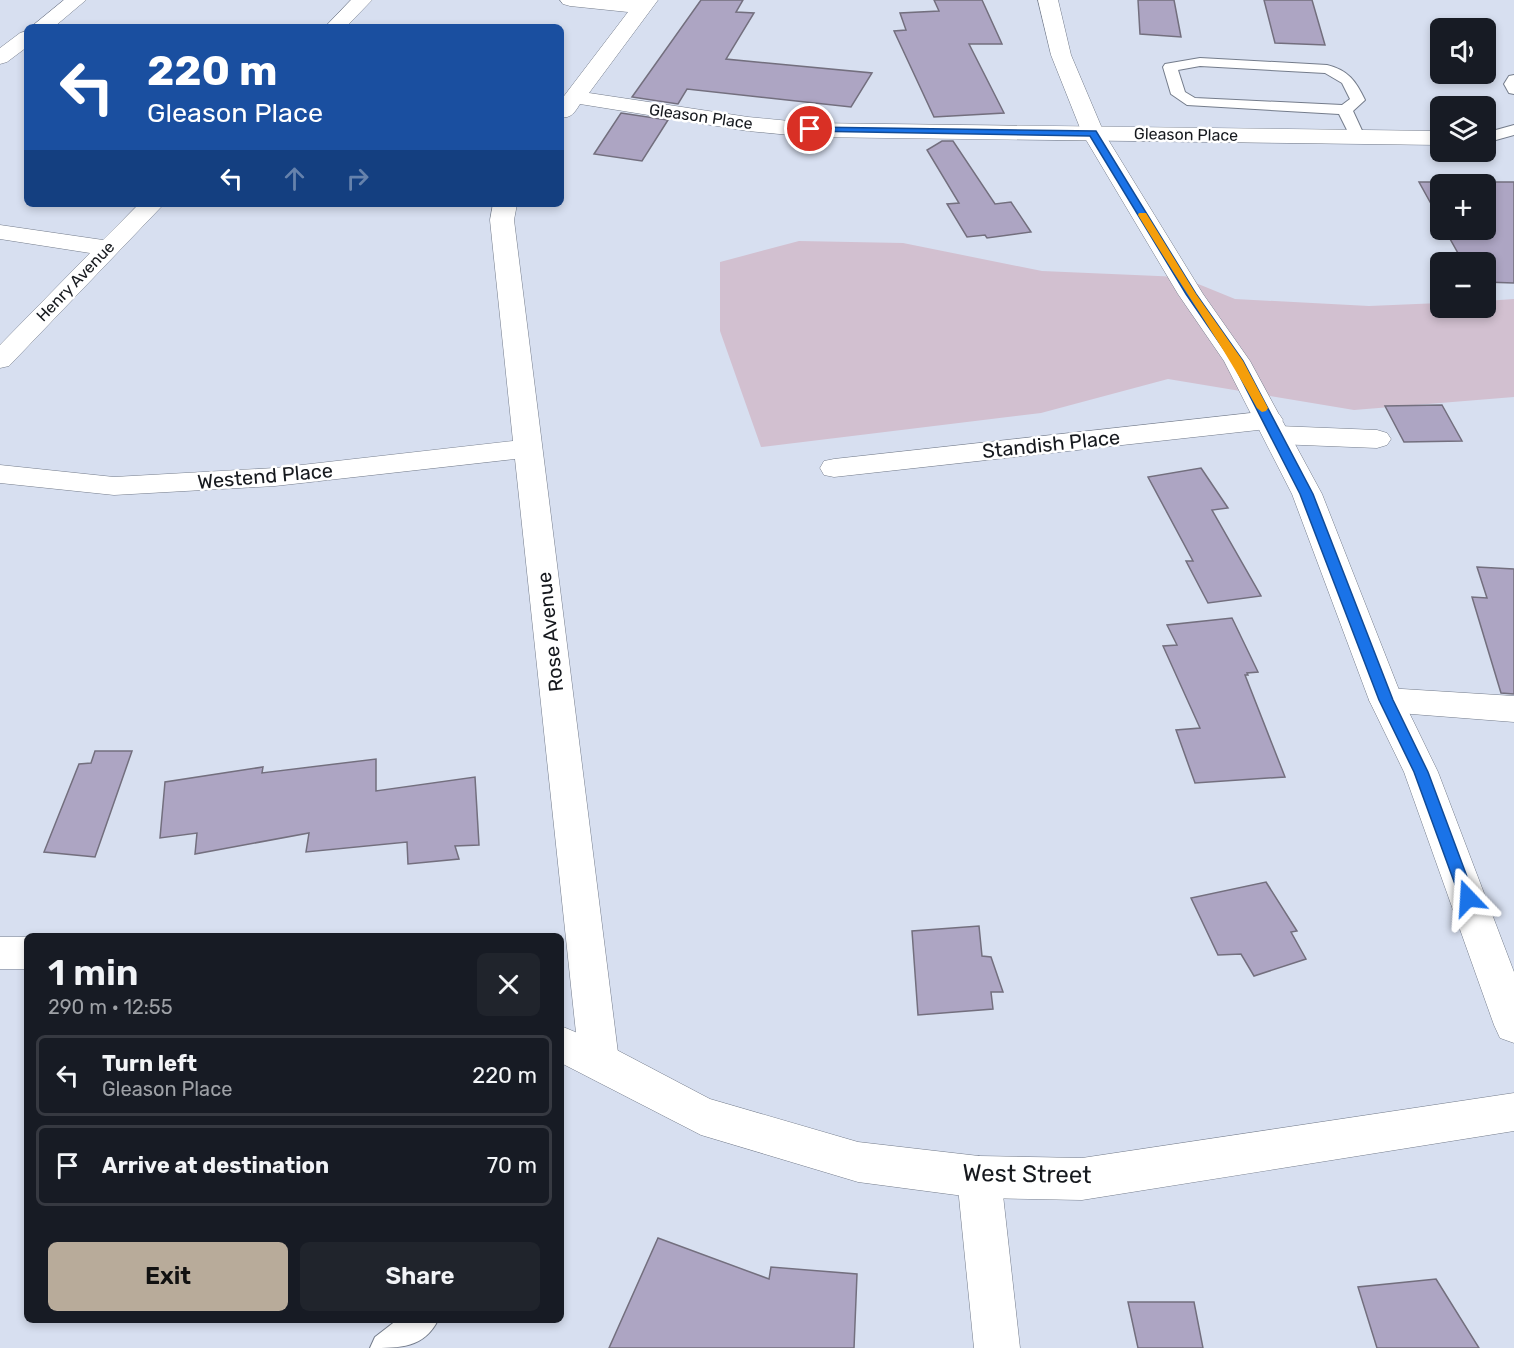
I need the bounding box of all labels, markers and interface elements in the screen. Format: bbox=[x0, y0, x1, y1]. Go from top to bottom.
map controls bbox=[1430, 18, 1496, 318]
button: sound bbox=[1430, 18, 1496, 84]
text: 220 m bbox=[147, 46, 278, 96]
icon: left bbox=[48, 48, 126, 126]
button: layers bbox=[1430, 96, 1496, 162]
text: Gleason Place bbox=[147, 97, 323, 129]
street label: Gleason Place bbox=[648, 100, 754, 133]
pin bbox=[784, 103, 835, 154]
icon: arrive bbox=[793, 112, 826, 145]
street label: Gleason Place bbox=[1134, 124, 1238, 145]
icon: left bbox=[215, 162, 248, 195]
icon: ahead bbox=[278, 162, 311, 195]
icon: right bbox=[341, 162, 374, 195]
button: + bbox=[1430, 174, 1496, 240]
street label: Henry Avenue bbox=[32, 237, 118, 325]
button: − bbox=[1430, 252, 1496, 318]
street label: Standish Place bbox=[981, 425, 1121, 463]
street label: Westend Place bbox=[196, 458, 334, 494]
street label: Rose Avenue bbox=[532, 571, 568, 693]
position arrow bbox=[1436, 866, 1500, 930]
text: 1 min bbox=[48, 951, 139, 994]
button: close bbox=[477, 953, 540, 1016]
text: 290 m · 12:55 bbox=[48, 995, 173, 1019]
text: Turn left bbox=[102, 1050, 197, 1077]
icon: left bbox=[51, 1059, 84, 1092]
text: 220 m bbox=[472, 1062, 537, 1089]
text: Gleason Place bbox=[102, 1077, 232, 1101]
icon: arrive bbox=[51, 1149, 84, 1182]
text: Arrive at destination bbox=[102, 1152, 329, 1179]
text: 70 m bbox=[487, 1152, 537, 1179]
street label: West Street bbox=[962, 1159, 1092, 1189]
button: Exit bbox=[48, 1242, 288, 1311]
button: Share bbox=[300, 1242, 540, 1311]

